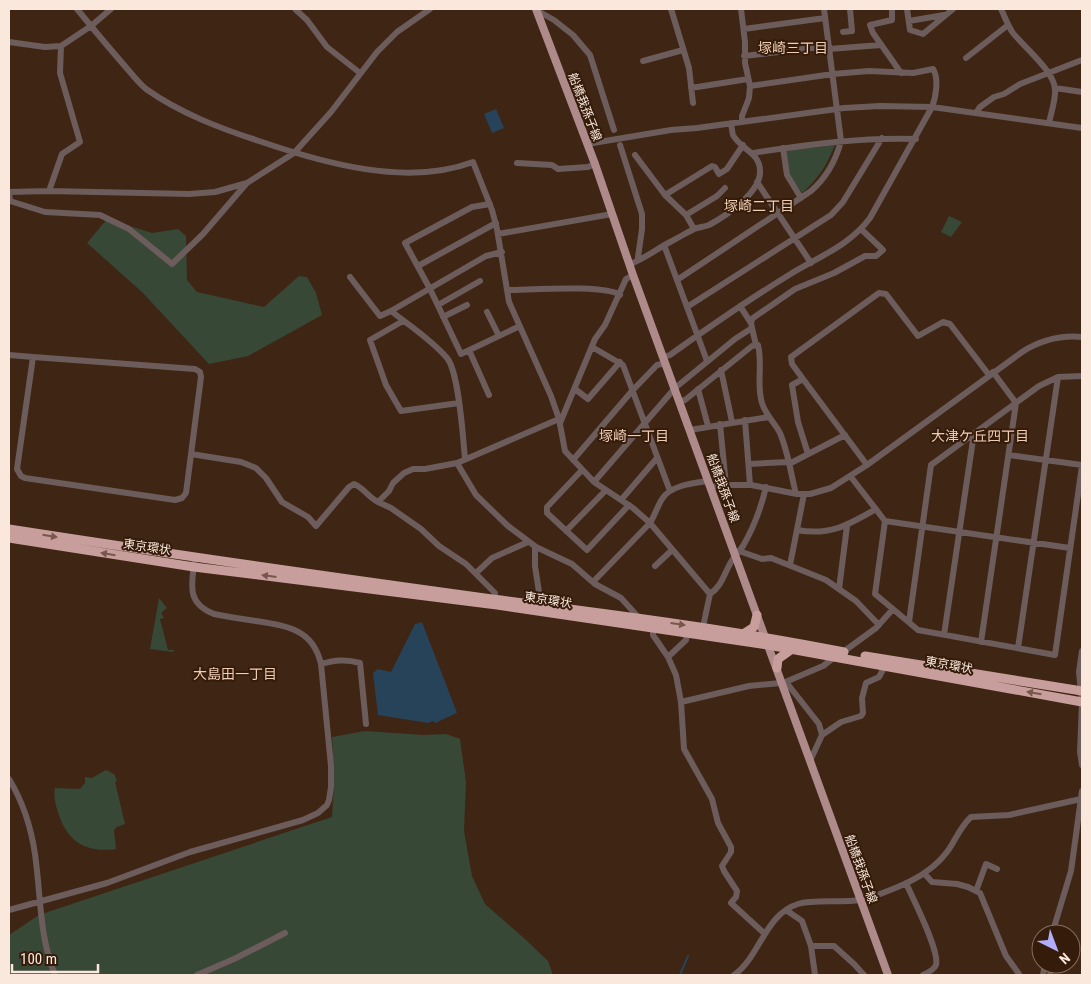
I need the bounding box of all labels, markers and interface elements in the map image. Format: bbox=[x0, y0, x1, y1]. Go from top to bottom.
district label: 塚崎三丁目 bbox=[758, 40, 828, 56]
street label: 船橋我孫子線 bbox=[566, 71, 604, 143]
district label: 塚崎二丁目 bbox=[724, 198, 794, 214]
district label: 塚崎一丁目 bbox=[599, 428, 669, 444]
district label: 大津ケ丘四丁目 bbox=[931, 428, 1029, 444]
street label: 船橋我孫子線 bbox=[704, 452, 742, 524]
one-way arrow bbox=[42, 532, 58, 540]
street label: 東京環状 bbox=[122, 537, 172, 557]
one-way arrow bbox=[100, 550, 116, 558]
one-way arrow bbox=[261, 572, 277, 580]
street label: 東京環状 bbox=[523, 589, 573, 611]
one-way arrow bbox=[671, 620, 687, 628]
street label: 東京環状 bbox=[924, 654, 974, 676]
district label: 大島田一丁目 bbox=[193, 666, 277, 682]
one-way arrow bbox=[1026, 688, 1042, 696]
street label: 船橋我孫子線 bbox=[842, 833, 880, 905]
north arrow bbox=[1031, 924, 1081, 974]
scale bar bbox=[12, 942, 99, 974]
text: 100 m bbox=[20, 950, 57, 968]
text: N bbox=[1056, 950, 1073, 967]

